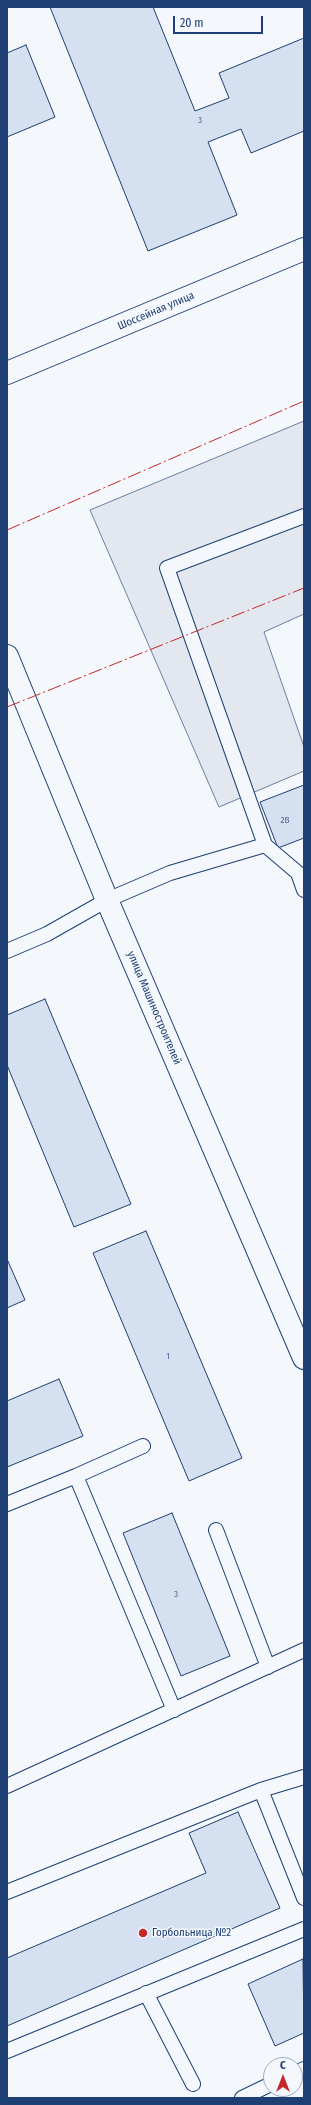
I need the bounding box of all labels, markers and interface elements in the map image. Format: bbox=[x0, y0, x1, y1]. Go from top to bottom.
scale bar bbox=[175, 8, 265, 34]
text: 20 m bbox=[180, 16, 204, 30]
house number: 3 bbox=[198, 115, 202, 125]
street label: Шоссейная улица bbox=[116, 289, 196, 333]
house number: 2В bbox=[281, 815, 289, 825]
street label: улица Машиностроителей bbox=[124, 949, 184, 1067]
house number: 1 bbox=[166, 1351, 170, 1361]
house number: 3 bbox=[174, 1589, 178, 1599]
place label: Горбольница №2 bbox=[152, 1926, 231, 1940]
marker: Горбольница №2 bbox=[137, 1927, 149, 1939]
north arrow bbox=[263, 2057, 303, 2097]
text: С bbox=[280, 2059, 286, 2072]

